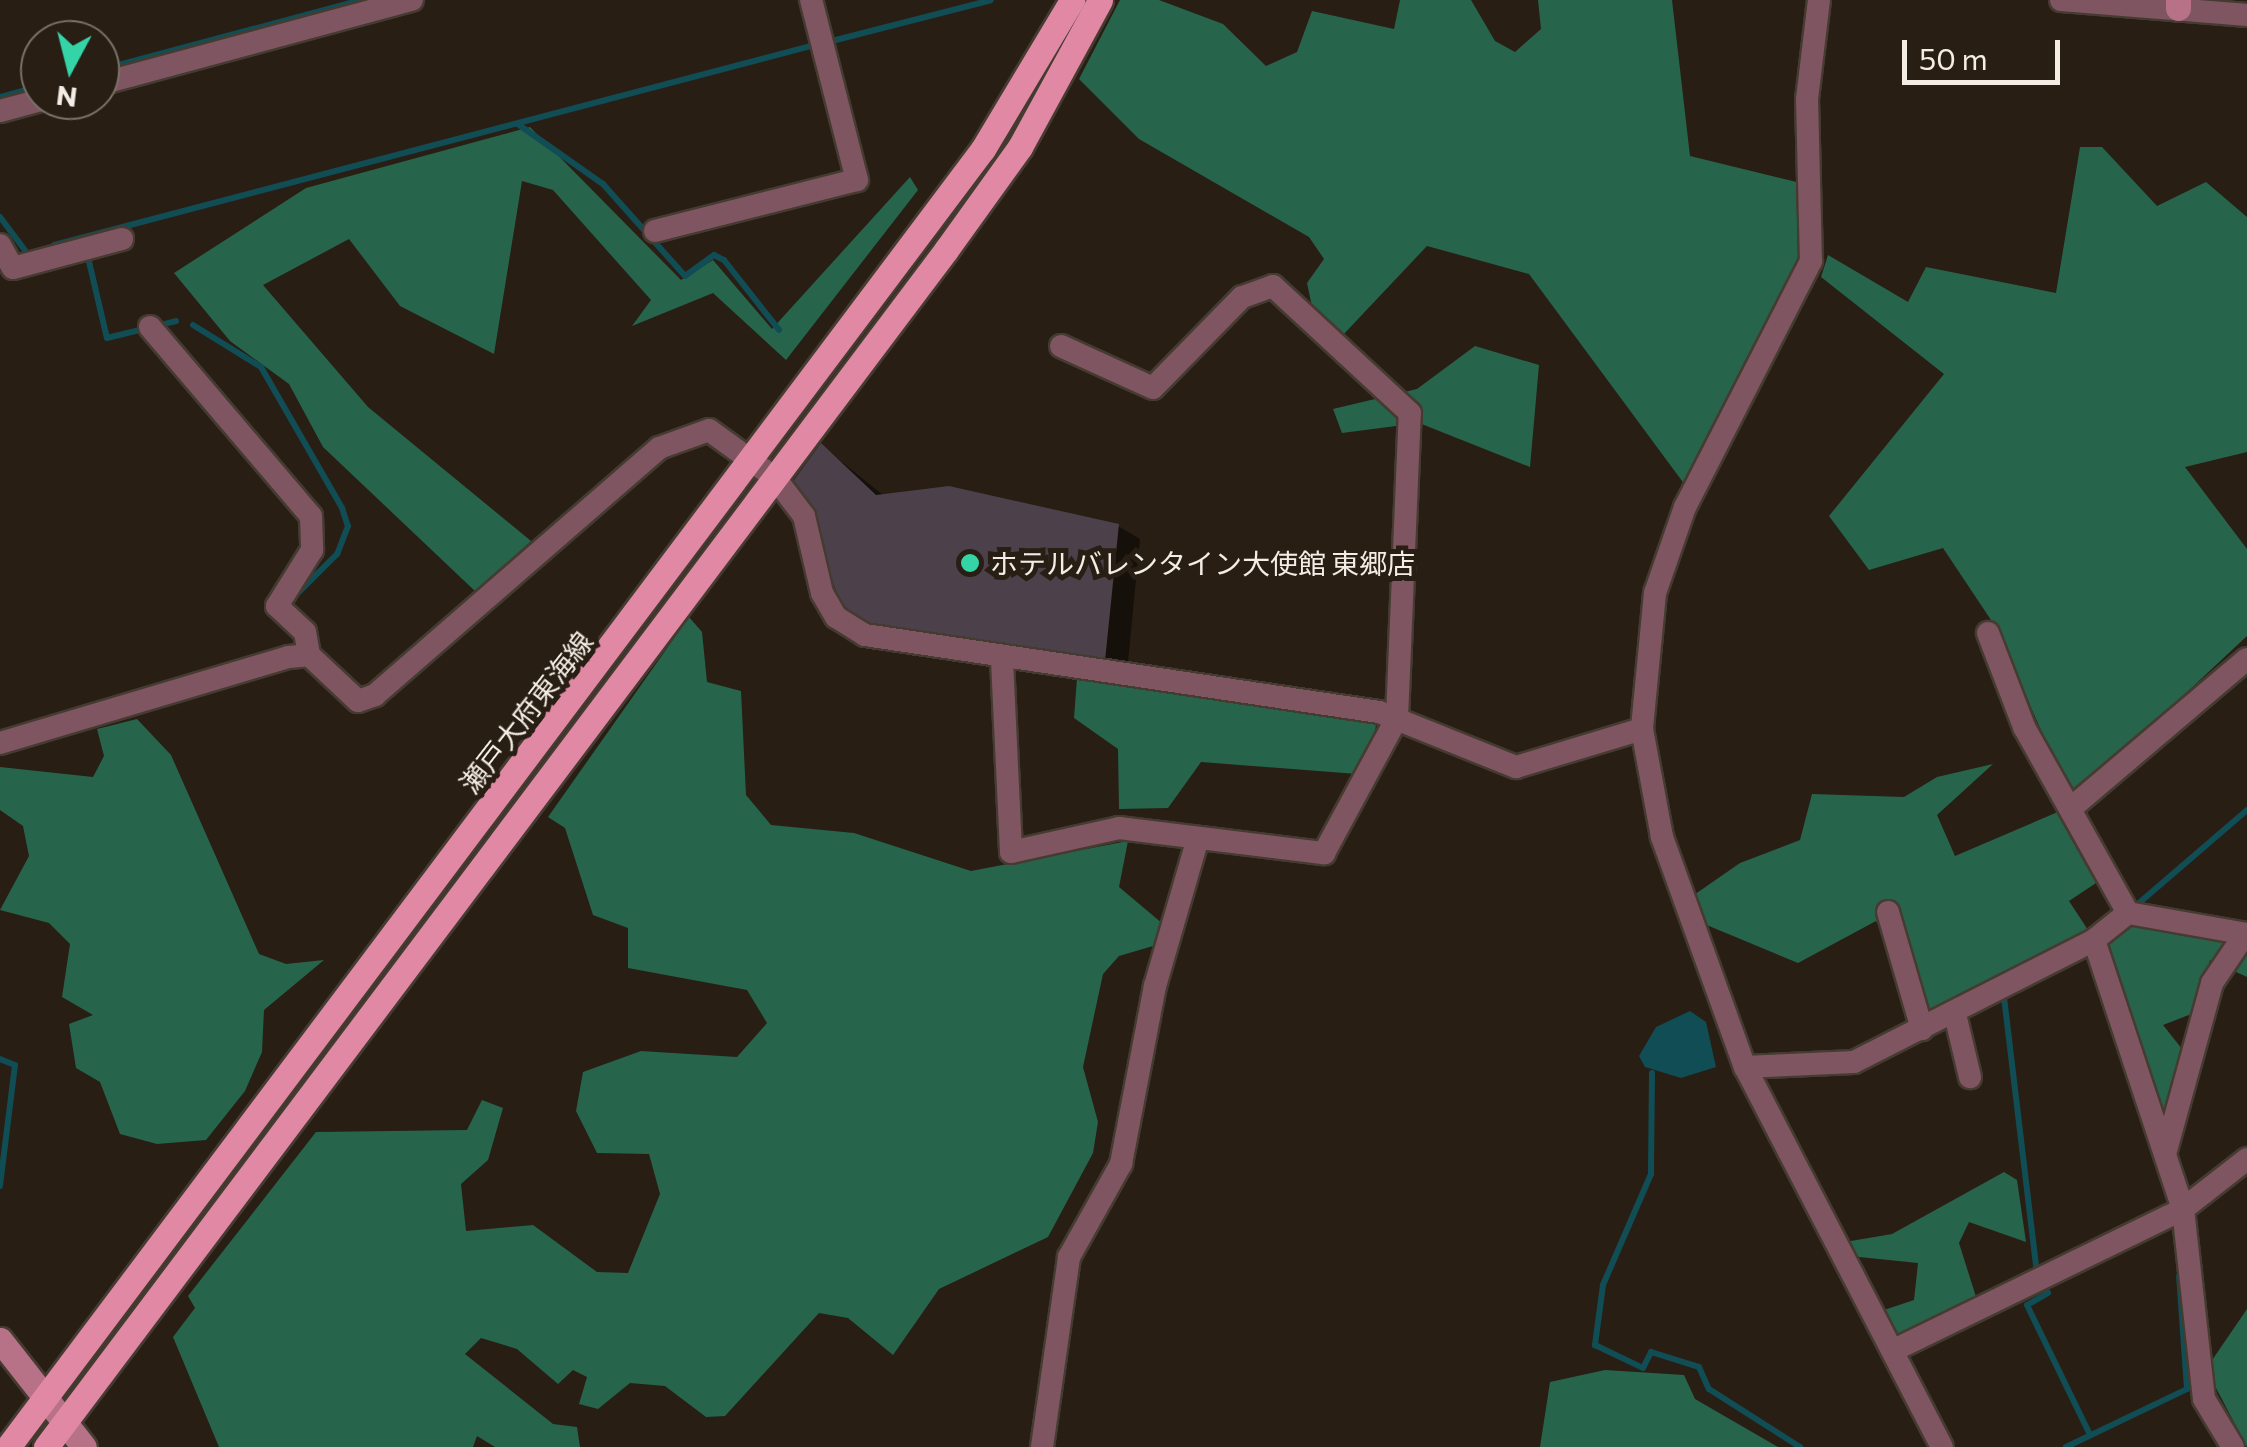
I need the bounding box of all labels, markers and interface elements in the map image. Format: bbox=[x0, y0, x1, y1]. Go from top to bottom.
north arrow bbox=[20, 20, 120, 120]
scale bar bbox=[1907, 20, 2064, 82]
text: 50 m bbox=[1919, 39, 1988, 76]
text: N bbox=[54, 80, 79, 116]
place label: ホテルバレンタイン大使館 東郷店 bbox=[990, 546, 1415, 580]
marker: ホテルバレンタイン大使館 東郷店 bbox=[959, 552, 981, 574]
street label: 瀬戸大府東海線 bbox=[452, 624, 600, 800]

